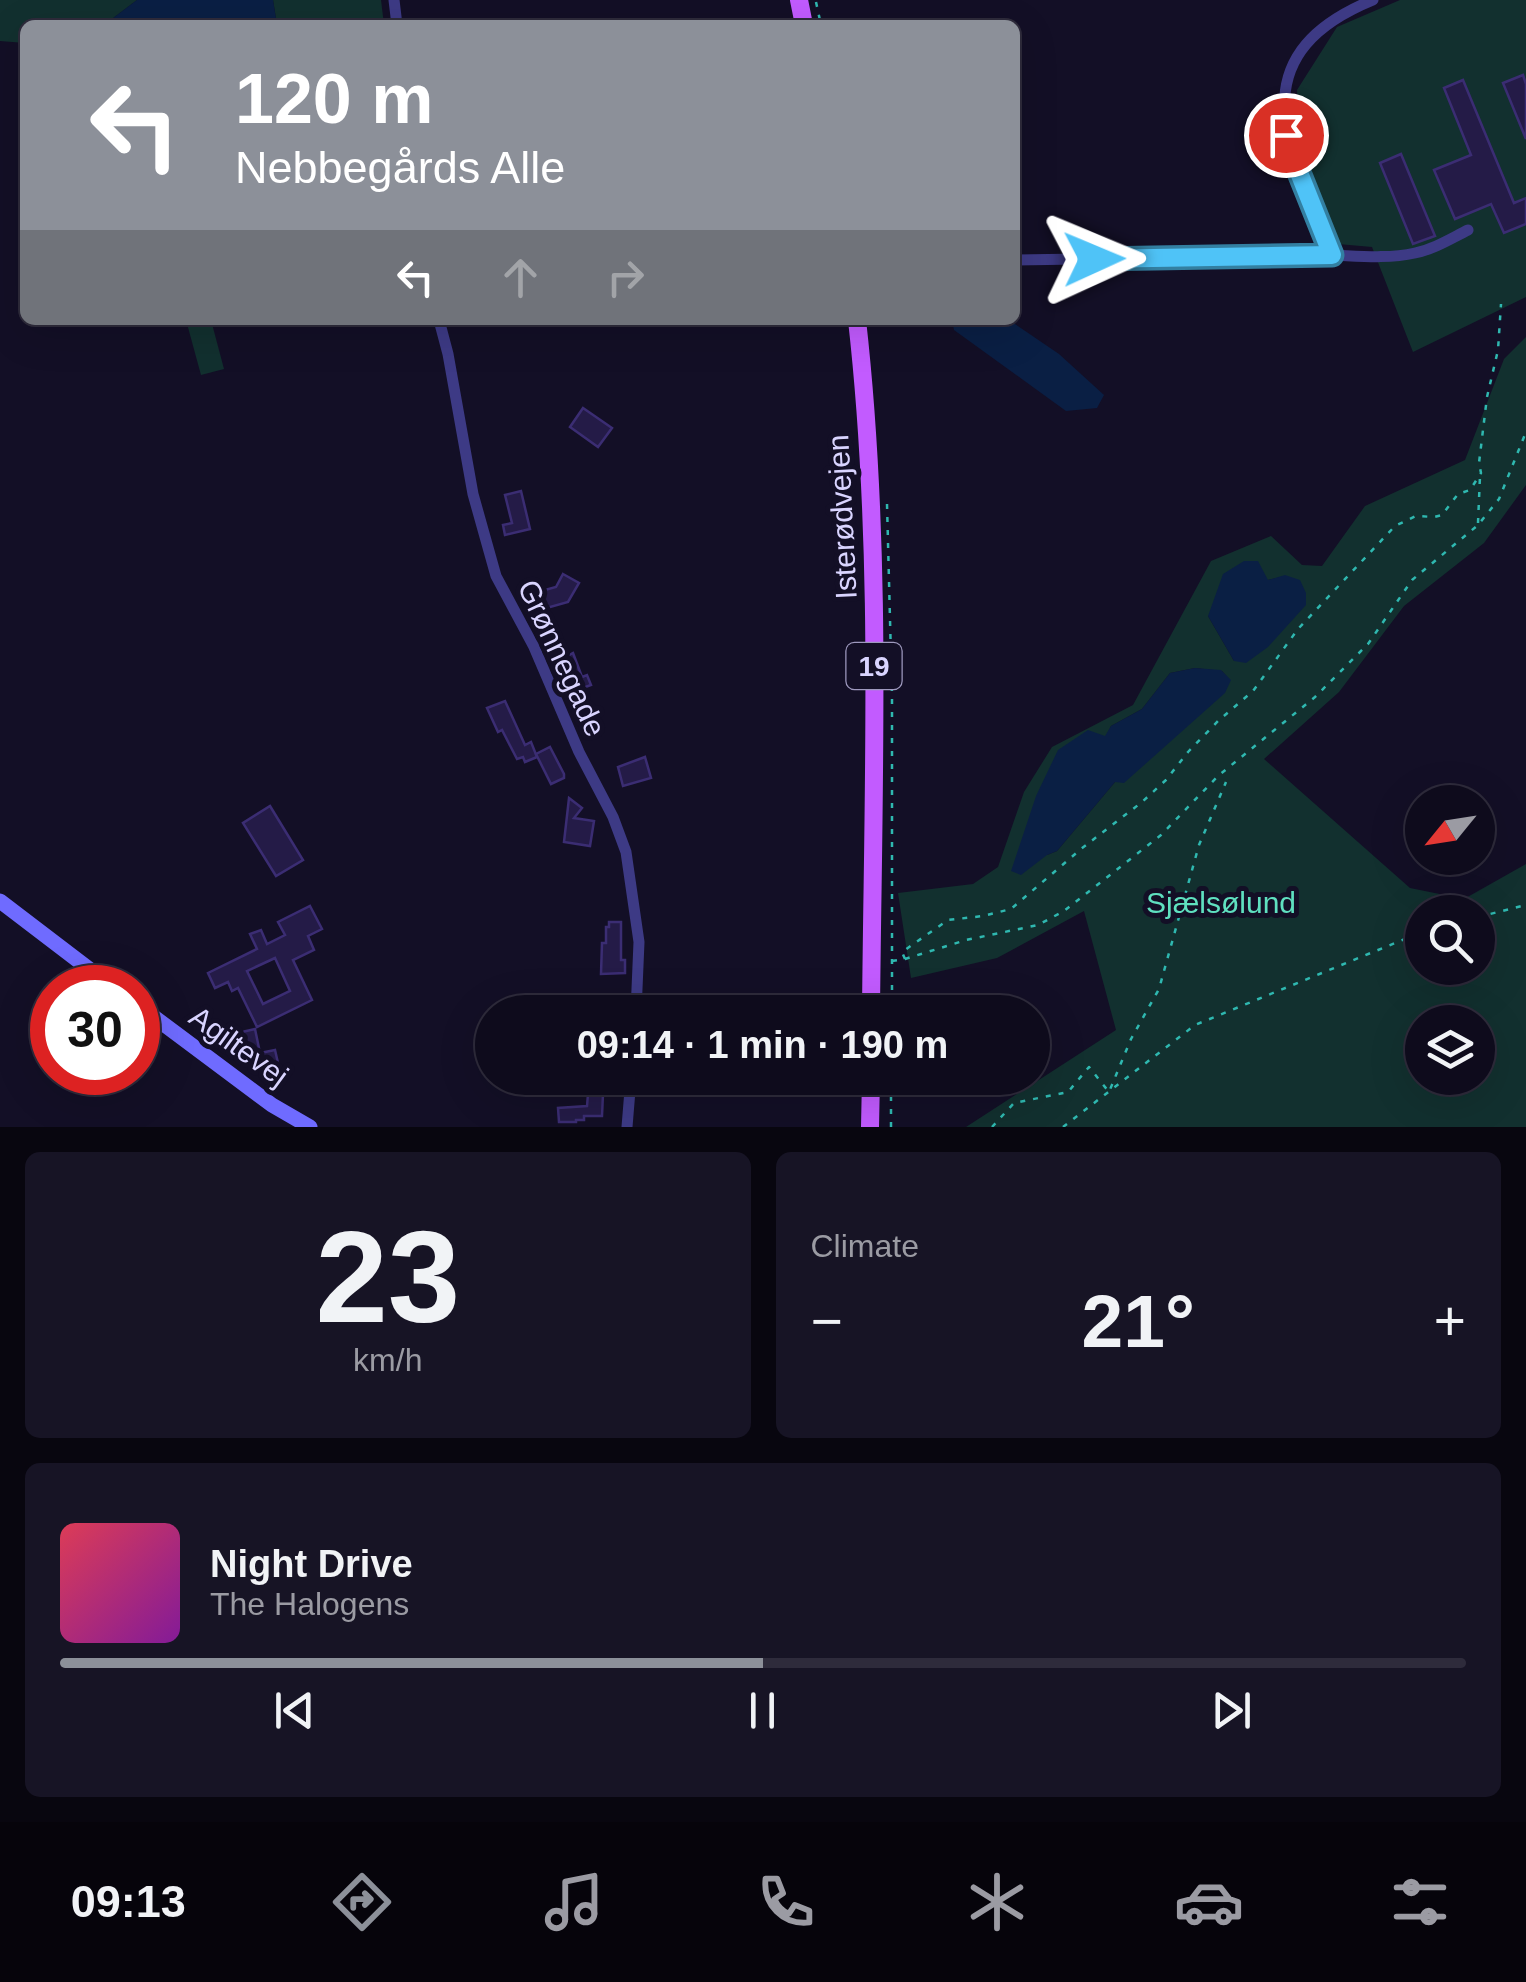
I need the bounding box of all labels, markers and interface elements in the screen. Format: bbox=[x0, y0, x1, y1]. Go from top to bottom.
icon: left bbox=[70, 60, 200, 190]
text: 120 m bbox=[235, 60, 433, 138]
pin bbox=[1244, 93, 1329, 178]
icon: arrive bbox=[1259, 108, 1314, 163]
text: Nebbegårds Alle bbox=[235, 142, 565, 193]
position arrow bbox=[1042, 207, 1146, 311]
icon: left bbox=[388, 250, 443, 305]
icon: ahead bbox=[493, 250, 548, 305]
icon: right bbox=[598, 250, 653, 305]
street label: Isterødvejen bbox=[821, 434, 863, 600]
street label: Grønnegade bbox=[511, 575, 613, 741]
road number: 19 bbox=[846, 643, 902, 689]
north arrow bbox=[1405, 785, 1495, 875]
map controls bbox=[1405, 785, 1495, 1095]
park label: Sjælsølund bbox=[1146, 886, 1296, 919]
button: search bbox=[1405, 895, 1495, 985]
speed limit sign: 30 bbox=[30, 965, 160, 1095]
street label: Agiltevej bbox=[183, 999, 295, 1093]
button: layers bbox=[1405, 1005, 1495, 1095]
text: 09:14 · 1 min · 190 m bbox=[577, 1024, 948, 1066]
text: 23 bbox=[315, 1204, 460, 1350]
text: Climate bbox=[811, 1228, 919, 1264]
text: 21° bbox=[1082, 1279, 1195, 1363]
text: − bbox=[811, 1290, 843, 1352]
text: + bbox=[1434, 1290, 1466, 1352]
text: km/h bbox=[353, 1342, 422, 1378]
text: Night Drive bbox=[210, 1543, 413, 1585]
text: The Halogens bbox=[210, 1586, 409, 1622]
icon: previous bbox=[267, 1683, 322, 1738]
icon: pause bbox=[735, 1683, 790, 1738]
icon: next bbox=[1204, 1683, 1259, 1738]
icon: directions bbox=[327, 1867, 397, 1937]
icon: music bbox=[539, 1867, 609, 1937]
icon: phone bbox=[751, 1867, 821, 1937]
icon: climate bbox=[962, 1867, 1032, 1937]
icon: car bbox=[1174, 1867, 1244, 1937]
icon: filters bbox=[1385, 1867, 1455, 1937]
text: 09:13 bbox=[71, 1876, 186, 1927]

